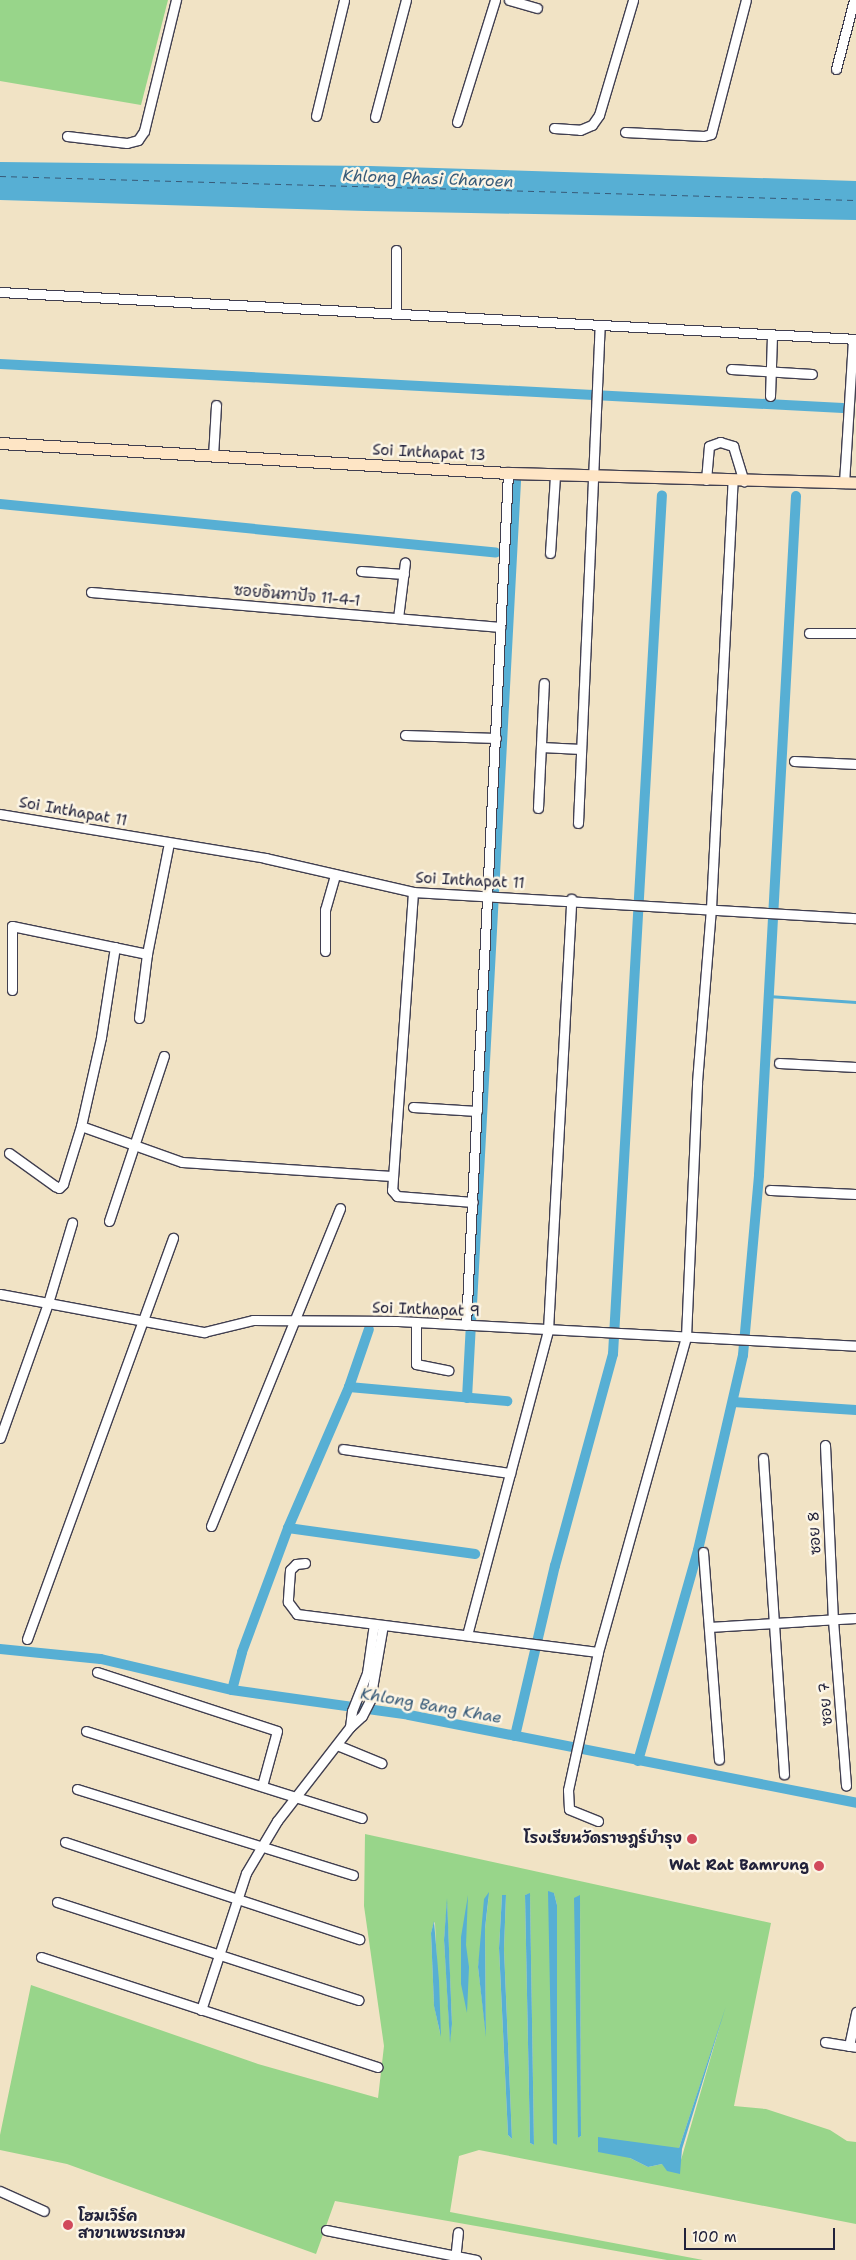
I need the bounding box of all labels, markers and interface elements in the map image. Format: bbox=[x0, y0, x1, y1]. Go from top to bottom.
water label: Khlong Phasi Charoen bbox=[342, 166, 514, 192]
street label: Soi Inthapat 13 bbox=[372, 441, 486, 465]
street label: ซอยอินทาปัจ 11-4-1 bbox=[233, 581, 361, 611]
street label: Soi Inthapat 11 bbox=[18, 794, 128, 830]
street label: Soi Inthapat 11 bbox=[415, 869, 525, 893]
street label: Soi Inthapat 9 bbox=[372, 1299, 480, 1321]
street label: ซอย 8 bbox=[805, 1511, 825, 1555]
street label: ซอย 7 bbox=[816, 1682, 836, 1726]
water label: Khlong Bang Khae bbox=[359, 1684, 503, 1728]
place label: โรงเรียนวัดราษฎร์บำรุง bbox=[524, 1830, 682, 1848]
marker: โรงเรียนวัดราษฎร์บำรุง bbox=[686, 1833, 698, 1845]
place label: Wat Rat Bamrung bbox=[669, 1857, 809, 1875]
marker: Wat Rat Bamrung bbox=[813, 1860, 825, 1872]
place label: โฮมเวิร์ค สาขาเพชรเกษม bbox=[78, 2207, 186, 2242]
scale bar bbox=[686, 2218, 837, 2250]
marker: โฮมเวิร์ค สาขาเพชรเกษม bbox=[62, 2219, 74, 2231]
text: 100 m bbox=[692, 2227, 737, 2247]

